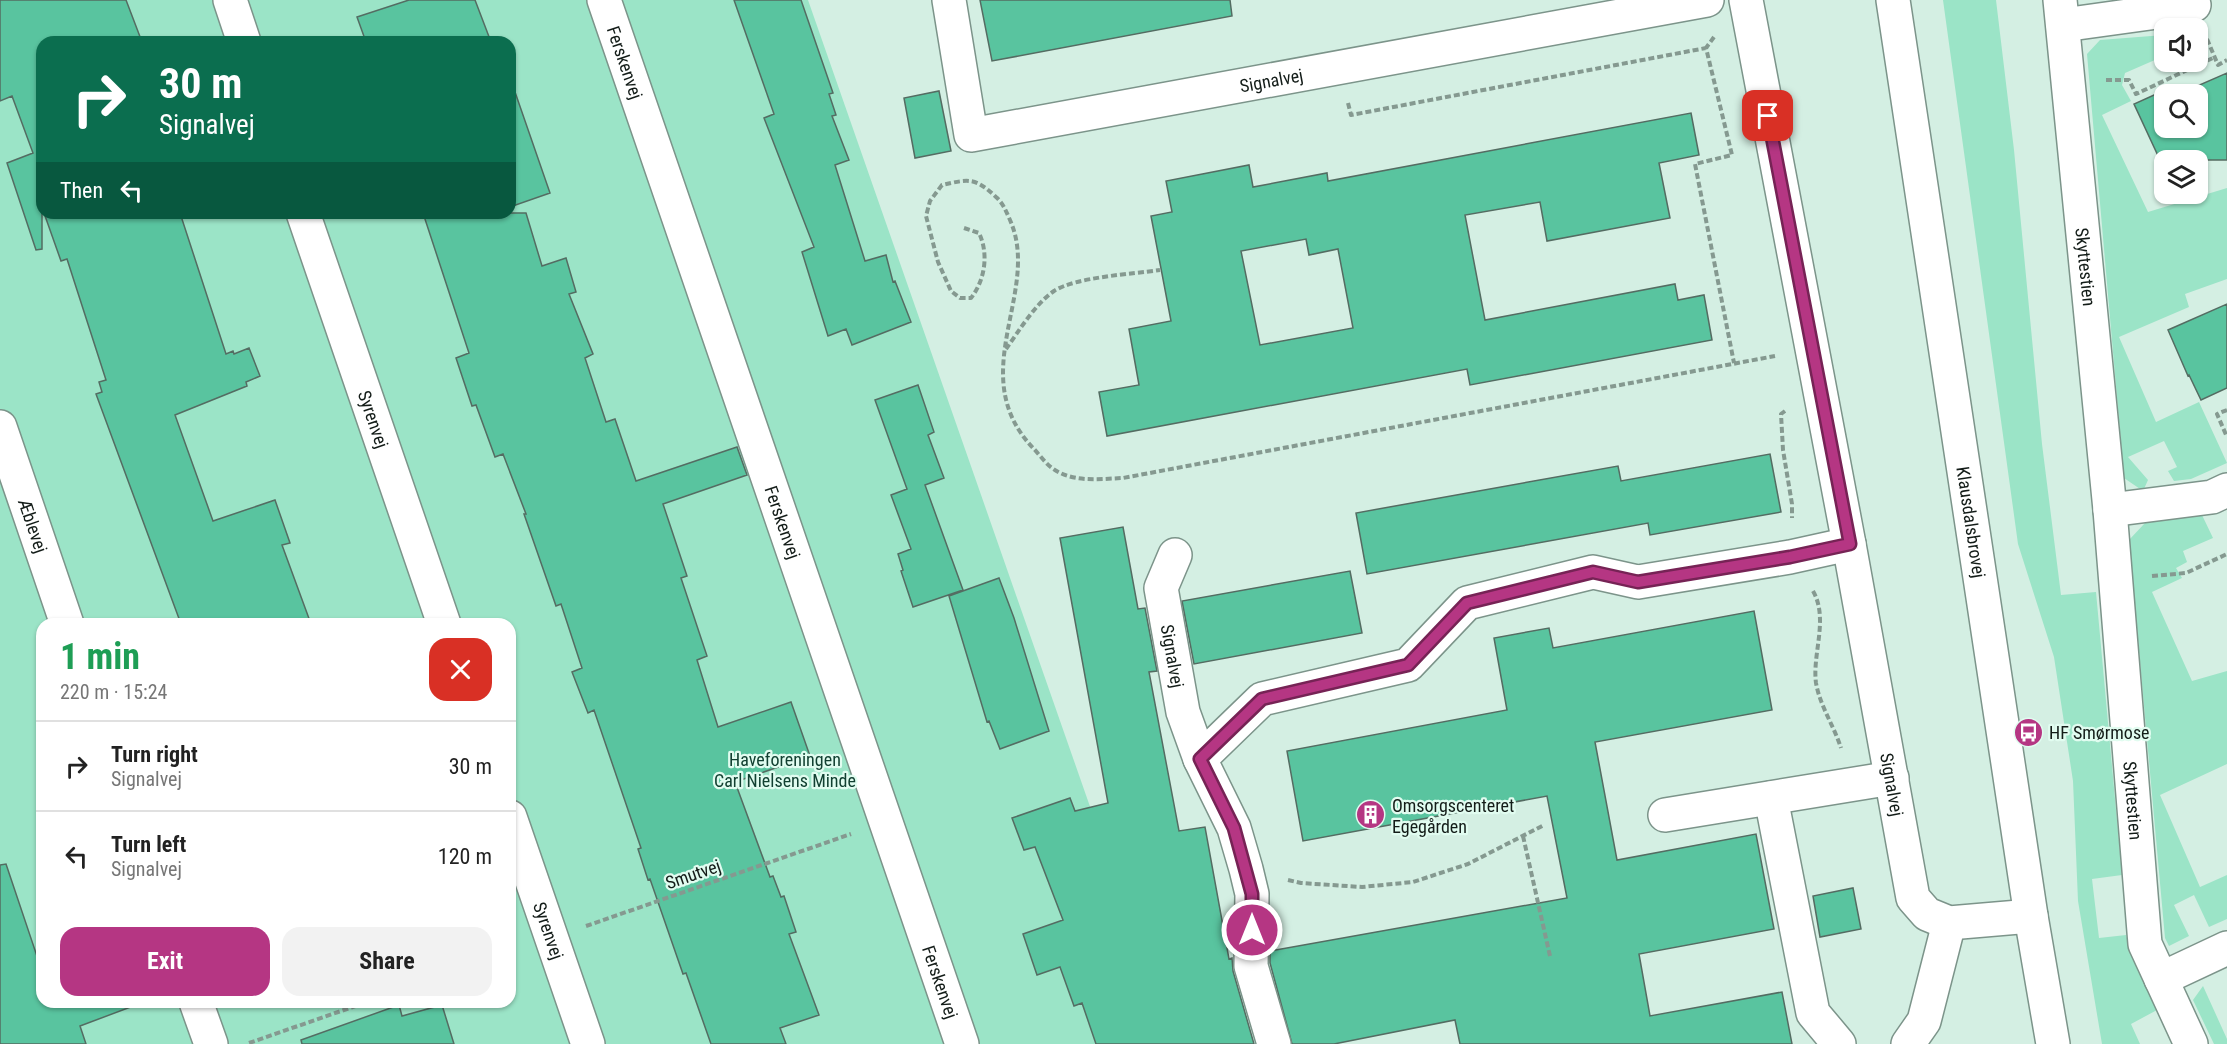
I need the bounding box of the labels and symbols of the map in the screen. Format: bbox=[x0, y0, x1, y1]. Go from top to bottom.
street label: Ferskenvej bbox=[603, 23, 648, 102]
street label: Signalvej bbox=[1238, 64, 1305, 96]
pin bbox=[1742, 90, 1793, 141]
street label: Skyttestien bbox=[2072, 226, 2100, 307]
street label: Syrenvej bbox=[354, 388, 393, 451]
street label: Klausdalsbrovej bbox=[1953, 465, 1990, 579]
street label: Ferskenvej bbox=[761, 483, 805, 561]
street label: Æblevej bbox=[14, 495, 52, 555]
street label: Signalvej bbox=[1157, 623, 1189, 689]
bus stop icon: HF Smørmose bbox=[2012, 716, 2044, 748]
place label: HF Smørmose bbox=[2049, 722, 2150, 743]
park label: Haveforeningen Carl Nielsens Minde bbox=[714, 749, 856, 791]
street label: Signalvej bbox=[1876, 751, 1908, 818]
street label: Skyttestien bbox=[2120, 760, 2147, 841]
place label: Omsorgscenteret Egegården bbox=[1392, 795, 1514, 837]
building icon: Omsorgscenteret Egegården bbox=[1355, 799, 1387, 831]
street label: Smutvej bbox=[663, 855, 723, 893]
position arrow bbox=[1220, 898, 1284, 962]
street label: Syrenvej bbox=[529, 899, 569, 962]
street label: Ferskenvej bbox=[918, 943, 963, 1021]

